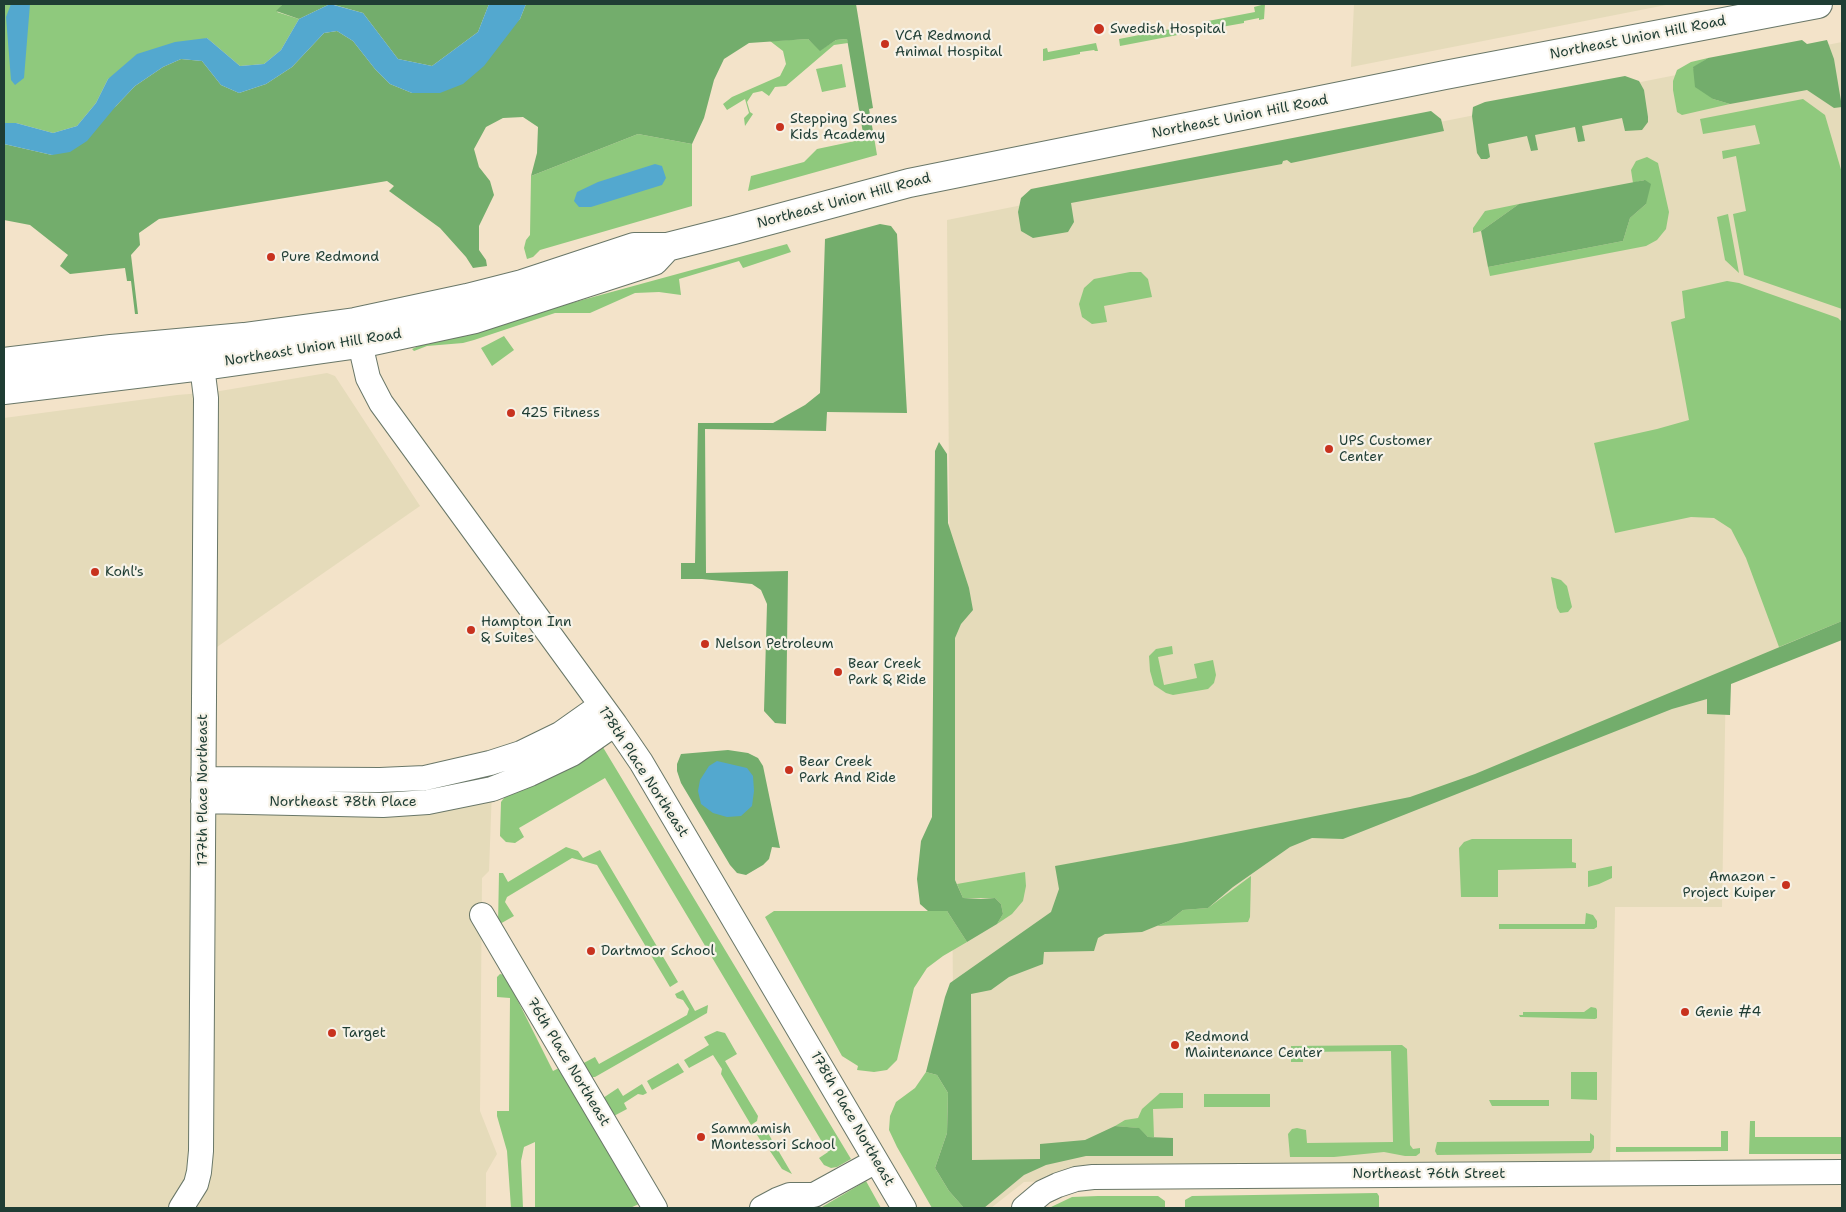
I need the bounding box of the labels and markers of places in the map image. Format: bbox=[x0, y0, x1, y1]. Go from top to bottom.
place label: Swedish Hospital bbox=[1110, 21, 1225, 37]
marker: Swedish Hospital bbox=[1092, 22, 1106, 36]
place label: VCA Redmond Animal Hospital bbox=[895, 28, 1002, 60]
marker: VCA Redmond Animal Hospital bbox=[879, 38, 891, 50]
place label: Stepping Stones Kids Academy bbox=[790, 111, 897, 144]
marker: Stepping Stones Kids Academy bbox=[774, 121, 786, 133]
place label: Pure Redmond bbox=[281, 249, 379, 265]
marker: Pure Redmond bbox=[265, 251, 277, 263]
place label: 425 Fitness bbox=[521, 405, 600, 421]
marker: 425 Fitness bbox=[505, 407, 517, 419]
place label: UPS Customer Center bbox=[1339, 433, 1432, 466]
marker: UPS Customer Center bbox=[1323, 443, 1335, 455]
place label: Kohl's bbox=[105, 564, 144, 580]
marker: Kohl's bbox=[89, 566, 101, 578]
place label: Hampton Inn & Suites bbox=[481, 614, 572, 646]
marker: Hampton Inn & Suites bbox=[465, 624, 477, 636]
place label: Nelson Petroleum bbox=[715, 636, 834, 652]
marker: Nelson Petroleum bbox=[699, 638, 711, 650]
place label: Bear Creek Park & Ride bbox=[848, 656, 926, 689]
marker: Bear Creek Park & Ride bbox=[832, 666, 844, 678]
place label: Bear Creek Park And Ride bbox=[799, 754, 896, 786]
marker: Bear Creek Park And Ride bbox=[783, 764, 795, 776]
place label: Amazon - Project Kuiper bbox=[1682, 869, 1776, 902]
marker: Amazon - Project Kuiper bbox=[1780, 879, 1792, 891]
place label: Dartmoor School bbox=[601, 943, 715, 959]
marker: Dartmoor School bbox=[585, 945, 597, 957]
place label: Genie #4 bbox=[1695, 1004, 1761, 1020]
marker: Genie #4 bbox=[1679, 1006, 1691, 1018]
place label: Target bbox=[342, 1025, 386, 1041]
marker: Target bbox=[326, 1027, 338, 1039]
place label: Redmond Maintenance Center bbox=[1185, 1029, 1323, 1062]
marker: Redmond Maintenance Center bbox=[1169, 1039, 1181, 1051]
place label: Sammamish Montessori School bbox=[711, 1121, 835, 1154]
marker: Sammamish Montessori School bbox=[695, 1131, 707, 1143]

